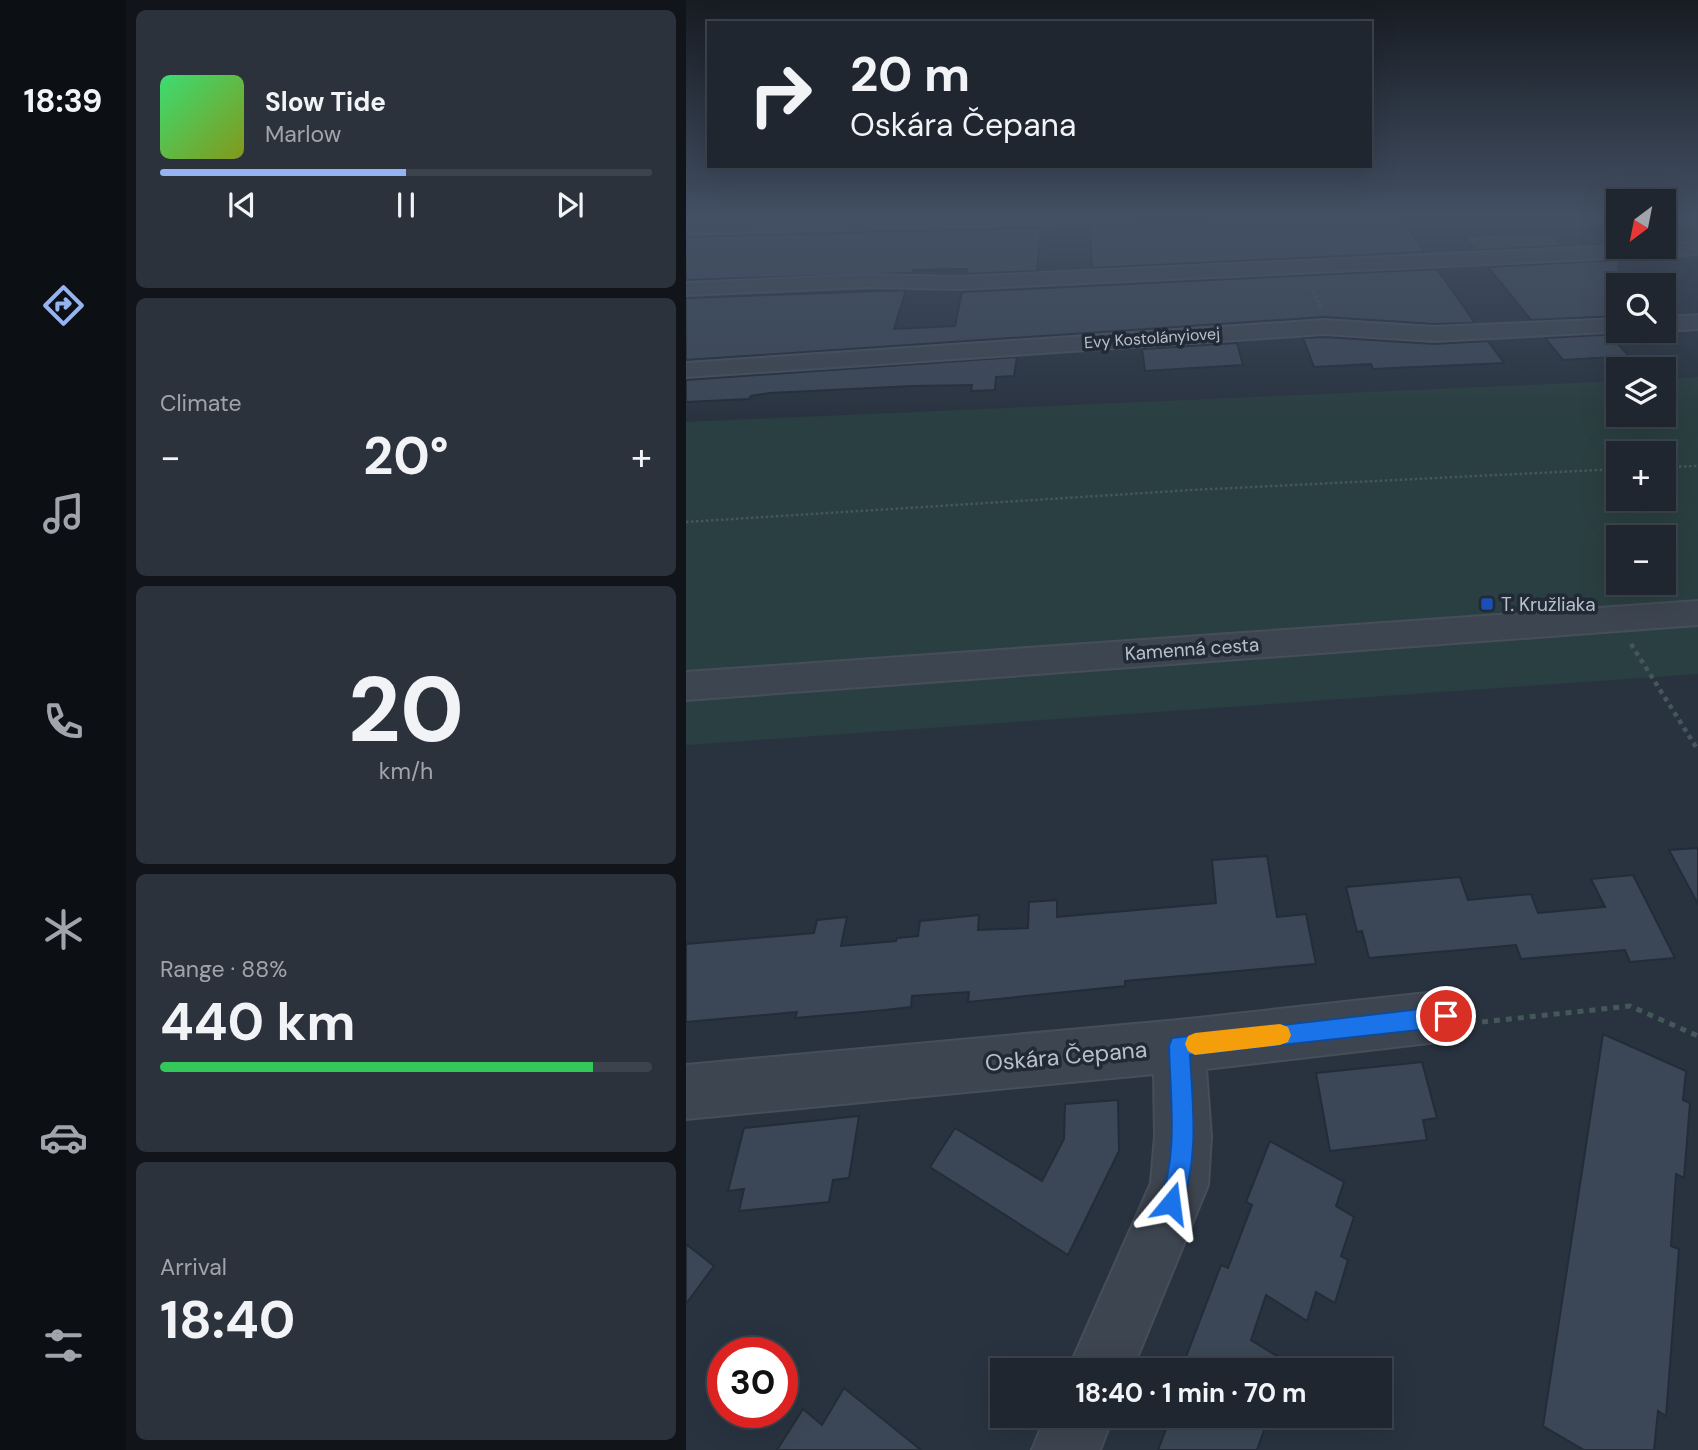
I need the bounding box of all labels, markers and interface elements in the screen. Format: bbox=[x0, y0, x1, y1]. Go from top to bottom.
text: 20 m bbox=[850, 42, 970, 106]
icon: right bbox=[735, 49, 826, 140]
text: 18:39 bbox=[24, 80, 102, 122]
text: Slow Tide bbox=[265, 85, 386, 119]
text: Oskára Čepana bbox=[850, 104, 1076, 146]
text: Marlow bbox=[265, 119, 341, 149]
icon: previous bbox=[223, 186, 261, 224]
icon: pause bbox=[387, 186, 425, 224]
icon: next bbox=[551, 186, 589, 224]
north arrow bbox=[1606, 189, 1676, 259]
map controls bbox=[1606, 189, 1676, 595]
button: search bbox=[1606, 273, 1676, 343]
icon: directions bbox=[39, 281, 88, 330]
street label: Evy Kostolányiovej bbox=[1083, 323, 1221, 353]
button: layers bbox=[1606, 357, 1676, 427]
text: Climate bbox=[160, 388, 242, 418]
text: 20° bbox=[363, 422, 449, 490]
text: − bbox=[160, 432, 181, 482]
text: + bbox=[631, 432, 652, 482]
button: + bbox=[1606, 441, 1676, 511]
icon: music bbox=[39, 489, 88, 538]
button: − bbox=[1606, 525, 1676, 595]
place label: T. Kružliaka bbox=[1501, 592, 1596, 617]
marker: T. Kružliaka bbox=[1479, 596, 1495, 612]
street label: Kamenná cesta bbox=[1124, 632, 1260, 666]
text: 20 bbox=[348, 651, 464, 769]
icon: phone bbox=[39, 697, 88, 746]
text: km/h bbox=[379, 756, 433, 786]
icon: climate bbox=[39, 905, 88, 954]
text: Range · 88% bbox=[160, 954, 287, 984]
pin bbox=[1416, 986, 1476, 1046]
text: 440 km bbox=[160, 988, 355, 1056]
icon: arrive bbox=[1427, 997, 1465, 1035]
street label: Oskára Čepana bbox=[984, 1034, 1148, 1078]
icon: car bbox=[39, 1113, 88, 1162]
position arrow bbox=[1134, 1166, 1208, 1240]
text: Arrival bbox=[160, 1252, 227, 1282]
text: 18:40 bbox=[160, 1286, 295, 1354]
icon: filters bbox=[39, 1321, 88, 1370]
speed limit sign: 30 bbox=[707, 1337, 798, 1428]
text: 18:40 · 1 min · 70 m bbox=[1075, 1376, 1307, 1410]

